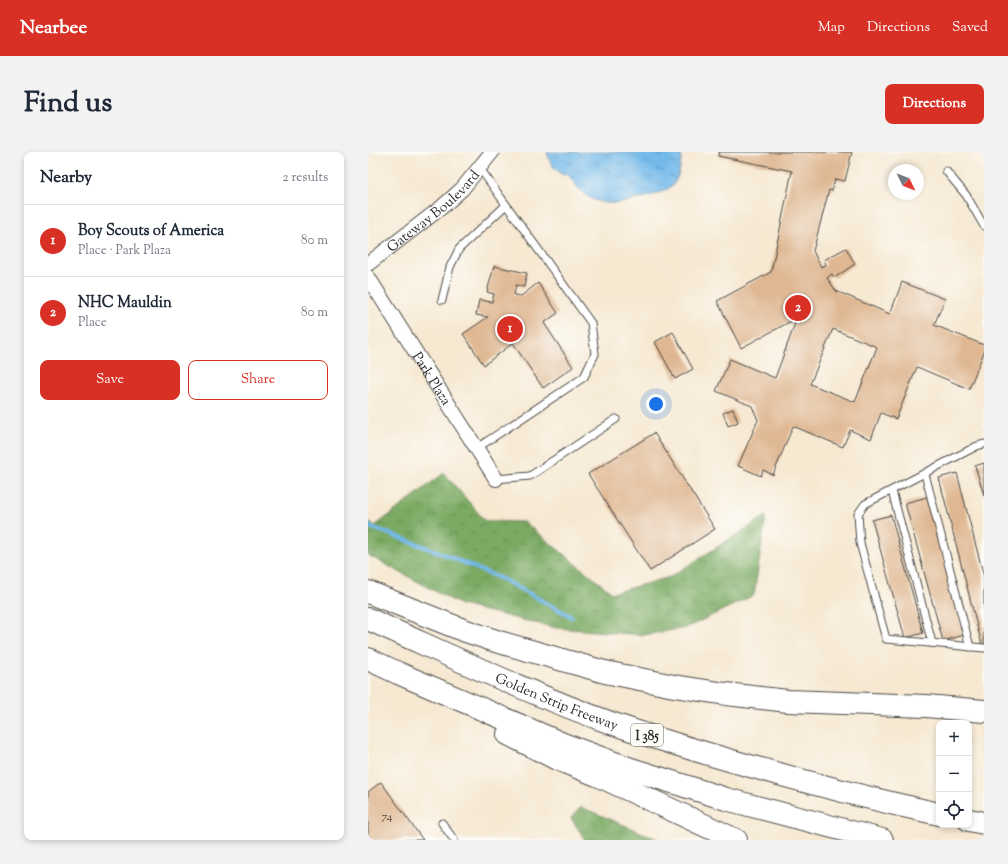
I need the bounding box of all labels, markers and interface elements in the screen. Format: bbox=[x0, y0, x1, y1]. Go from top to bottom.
text: Nearbee bbox=[20, 15, 87, 42]
text: Map bbox=[818, 18, 845, 38]
text: Directions bbox=[867, 18, 930, 38]
text: Saved bbox=[952, 18, 988, 38]
text: Find us bbox=[24, 84, 112, 124]
button: Directions bbox=[885, 84, 984, 124]
north arrow bbox=[888, 164, 924, 200]
text: Nearby bbox=[40, 166, 92, 190]
street label: Gateway Boulevard bbox=[383, 167, 485, 258]
text: 2 results bbox=[283, 169, 328, 187]
text: Boy Scouts of America bbox=[78, 221, 224, 242]
text: 1 bbox=[51, 232, 55, 250]
text: 80 m bbox=[301, 232, 328, 250]
text: Place · Park Plaza bbox=[78, 242, 171, 260]
text: NHC Mauldin bbox=[78, 293, 172, 314]
pin: 2 bbox=[785, 293, 811, 323]
text: 2 bbox=[50, 304, 56, 322]
text: 80 m bbox=[301, 304, 328, 322]
text: Place bbox=[78, 314, 107, 332]
pin: 1 bbox=[497, 314, 523, 344]
street label: Park Plaza bbox=[406, 349, 455, 411]
button: Save bbox=[40, 360, 180, 400]
button: Share bbox=[188, 360, 328, 400]
your location bbox=[646, 394, 666, 414]
street label: Golden Strip Freeway bbox=[491, 669, 620, 737]
map controls bbox=[936, 720, 972, 828]
button: + bbox=[936, 720, 972, 756]
road number: I 385 bbox=[631, 724, 663, 746]
button: − bbox=[936, 756, 972, 792]
button: locate bbox=[936, 792, 972, 828]
house number: 74 bbox=[381, 808, 393, 826]

